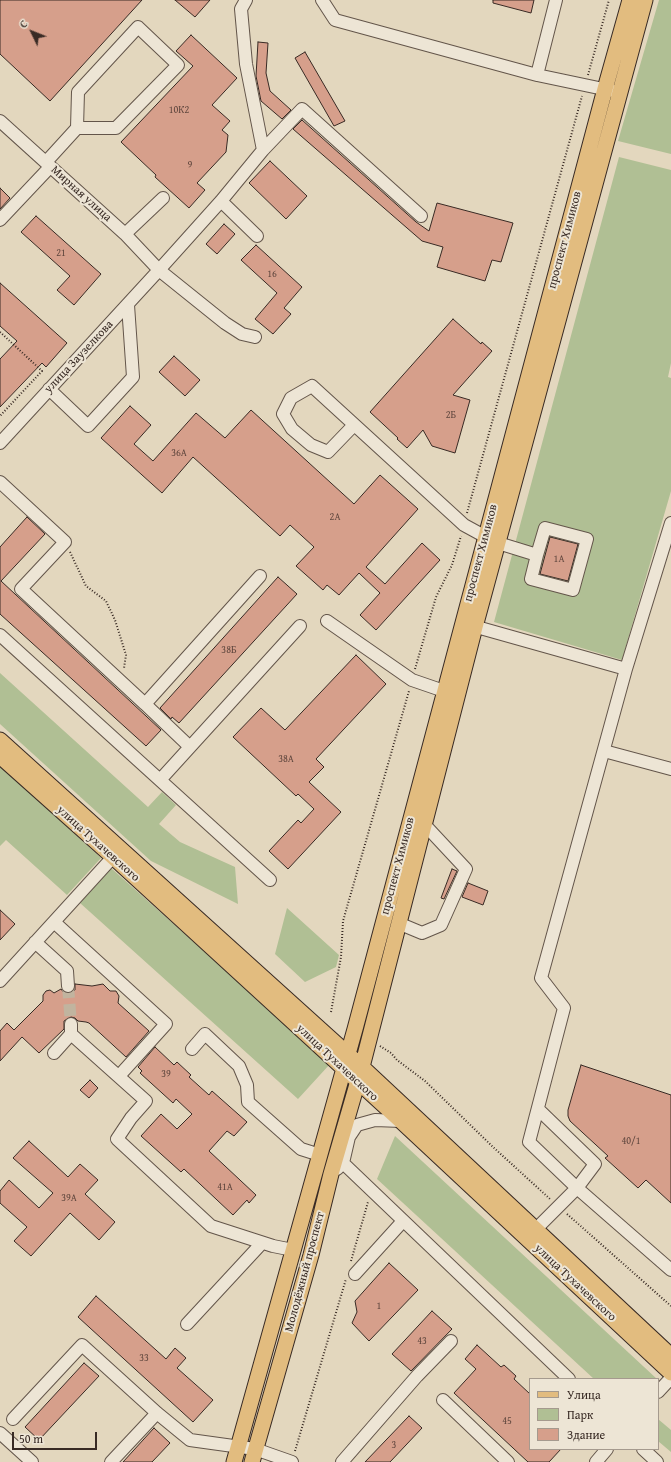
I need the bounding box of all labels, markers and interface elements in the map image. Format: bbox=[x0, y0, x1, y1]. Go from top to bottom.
north arrow bbox=[12, 12, 52, 52]
text: С bbox=[15, 16, 31, 32]
house number: 10К2 bbox=[169, 104, 189, 116]
house number: 9 bbox=[188, 159, 192, 171]
street label: Мирная улица bbox=[48, 163, 114, 225]
street label: проспект Химиков bbox=[545, 190, 585, 290]
house number: 21 bbox=[56, 247, 66, 259]
house number: 16 bbox=[267, 268, 277, 280]
street label: улица Заузелкова bbox=[42, 318, 116, 396]
house number: 2Б bbox=[446, 409, 456, 421]
house number: 36А bbox=[171, 447, 187, 459]
street label: проспект Химиков bbox=[461, 503, 501, 603]
house number: 2А bbox=[330, 511, 340, 523]
house number: 1А bbox=[554, 553, 564, 565]
house number: 38Б bbox=[221, 644, 237, 656]
house number: 38А bbox=[278, 753, 294, 765]
street label: улица Тухачевского bbox=[54, 803, 142, 885]
street label: проспект Химиков bbox=[378, 816, 418, 916]
street label: улица Тухачевского bbox=[293, 1021, 381, 1105]
house number: 39 bbox=[161, 1068, 171, 1080]
house number: 40/1 bbox=[621, 1135, 641, 1147]
house number: 41А bbox=[217, 1181, 233, 1193]
house number: 39А bbox=[61, 1192, 77, 1204]
street label: Молодёжный проспект bbox=[282, 1210, 328, 1334]
street label: улица Тухачевского bbox=[531, 1241, 619, 1325]
house number: 1 bbox=[377, 1300, 381, 1312]
house number: 43 bbox=[417, 1335, 427, 1347]
house number: 33 bbox=[139, 1352, 149, 1364]
legend bbox=[529, 1378, 659, 1450]
text: Улица bbox=[567, 1386, 601, 1403]
text: Парк bbox=[567, 1406, 593, 1423]
house number: 45 bbox=[502, 1415, 512, 1427]
scale bar bbox=[14, 1424, 99, 1450]
text: Здание bbox=[567, 1426, 605, 1443]
text: 50 m bbox=[19, 1430, 43, 1447]
house number: 3 bbox=[392, 1439, 396, 1451]

